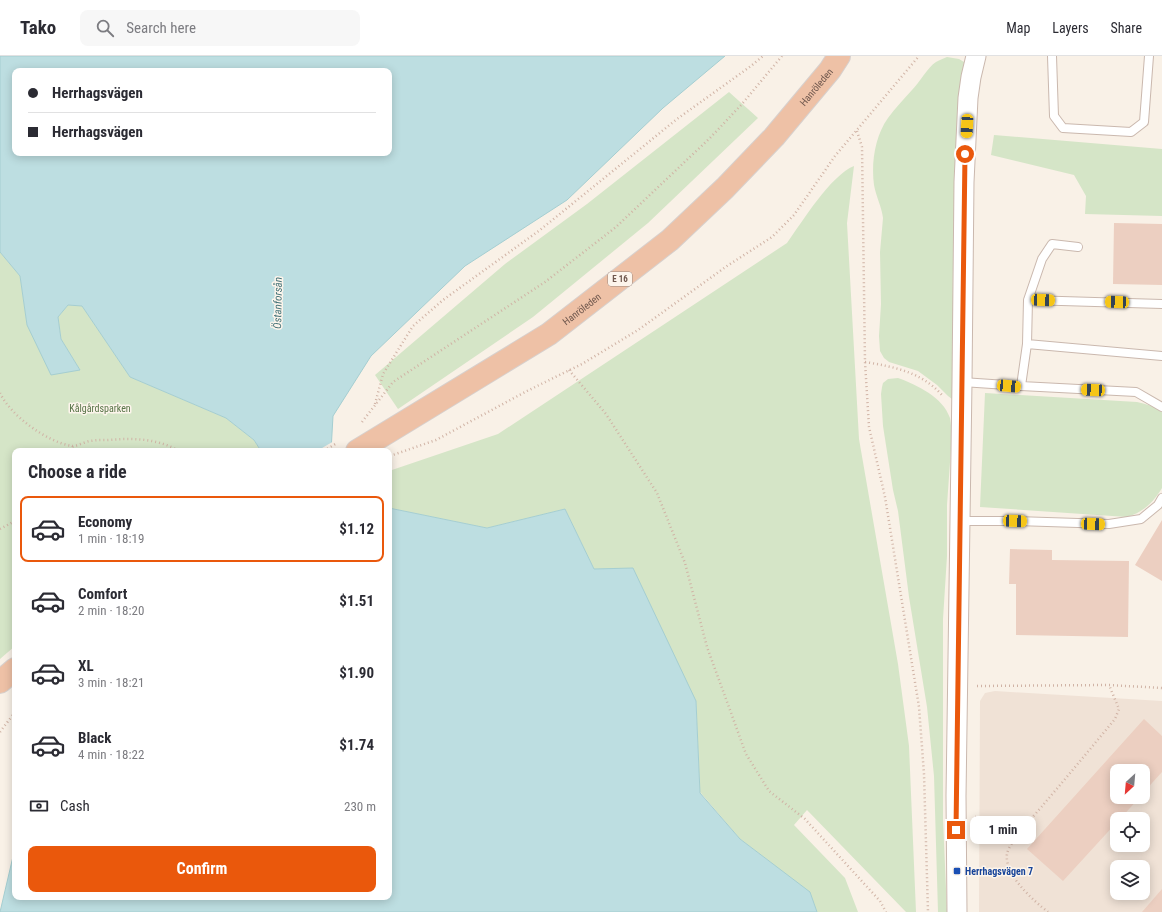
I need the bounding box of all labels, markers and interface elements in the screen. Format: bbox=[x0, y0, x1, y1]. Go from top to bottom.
search box bbox=[80, 10, 360, 46]
text: Tako bbox=[20, 16, 56, 39]
icon: search bbox=[94, 17, 116, 39]
text: Search here bbox=[126, 19, 196, 37]
text: Map bbox=[1006, 20, 1030, 36]
text: Layers bbox=[1052, 20, 1089, 36]
text: Share bbox=[1111, 20, 1142, 36]
street label: Hanröleden bbox=[797, 66, 835, 108]
text: Herrhagsvägen bbox=[52, 84, 143, 102]
car bbox=[960, 114, 974, 138]
text: Herrhagsvägen bbox=[52, 123, 143, 141]
route start bbox=[956, 145, 974, 163]
road number: E 16 bbox=[608, 272, 632, 286]
water label: Östanforsån bbox=[271, 277, 285, 329]
street label: Hanröleden bbox=[560, 290, 603, 327]
car bbox=[1031, 294, 1055, 306]
car bbox=[1105, 296, 1129, 308]
car bbox=[997, 379, 1021, 393]
car bbox=[1081, 383, 1105, 397]
park label: Kålgårdsparken bbox=[69, 403, 131, 414]
text: Choose a ride bbox=[28, 461, 127, 482]
icon: car bbox=[30, 511, 66, 547]
text: Economy bbox=[78, 513, 132, 531]
car bbox=[1003, 515, 1027, 527]
car bbox=[1081, 518, 1105, 530]
text: $1.12 bbox=[339, 520, 374, 538]
text: 1 min · 18:19 bbox=[78, 531, 144, 546]
icon: car bbox=[30, 583, 66, 619]
text: Comfort bbox=[78, 585, 127, 603]
text: $1.51 bbox=[339, 592, 374, 610]
text: 2 min · 18:20 bbox=[78, 603, 144, 618]
icon: car bbox=[30, 655, 66, 691]
text: XL bbox=[78, 657, 94, 675]
text: $1.90 bbox=[339, 664, 374, 682]
text: 3 min · 18:21 bbox=[78, 675, 144, 690]
icon: car bbox=[30, 727, 66, 763]
text: Black bbox=[78, 729, 111, 747]
text: $1.74 bbox=[339, 736, 374, 754]
text: 4 min · 18:22 bbox=[78, 747, 144, 762]
north arrow bbox=[1110, 764, 1150, 804]
map controls bbox=[1110, 764, 1150, 900]
icon: cash bbox=[28, 795, 50, 817]
text: Cash bbox=[60, 797, 90, 815]
text: 230 m bbox=[344, 799, 376, 814]
button: locate bbox=[1110, 812, 1150, 852]
callout: 1 min bbox=[970, 816, 1036, 844]
route end bbox=[947, 821, 965, 839]
text: 1 min bbox=[989, 822, 1017, 837]
button: Confirm bbox=[28, 846, 376, 892]
button: layers bbox=[1110, 860, 1150, 900]
marker: Herrhagsvägen 7 bbox=[952, 866, 962, 876]
place label: Herrhagsvägen 7 bbox=[965, 866, 1033, 877]

